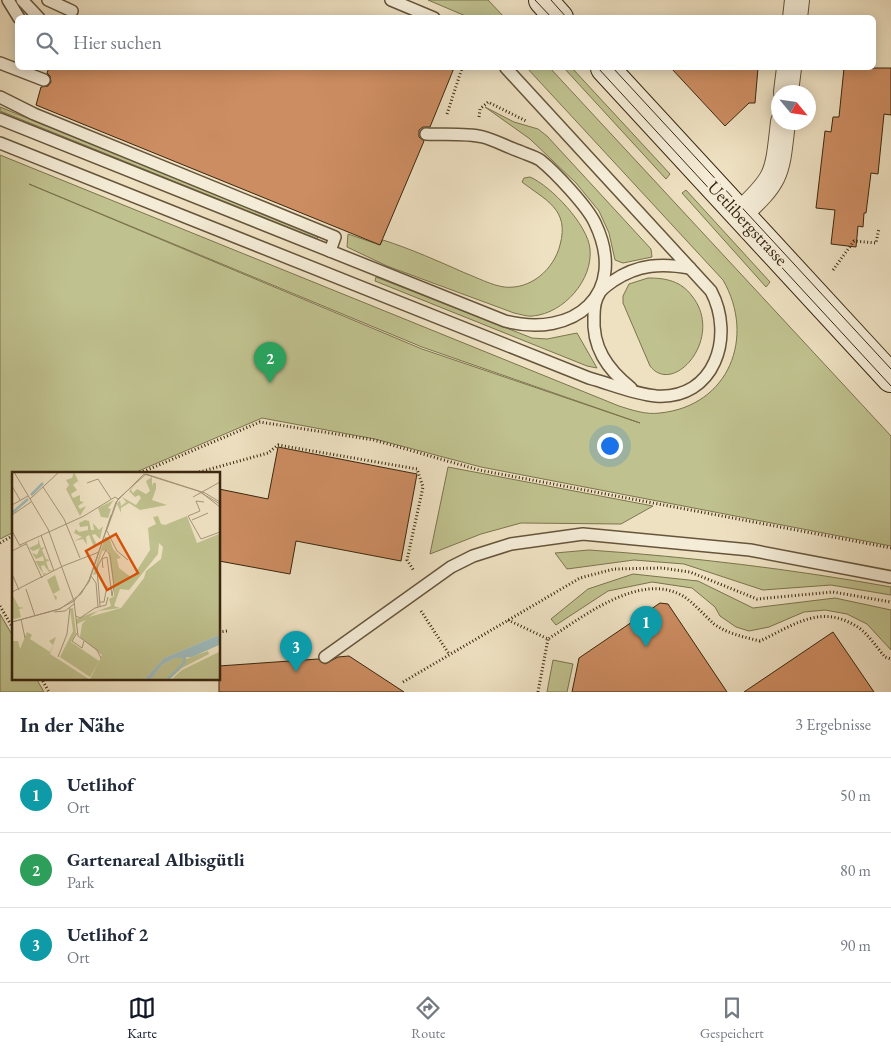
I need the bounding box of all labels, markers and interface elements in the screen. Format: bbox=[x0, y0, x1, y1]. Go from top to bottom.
search box bbox=[15, 15, 876, 70]
icon: search bbox=[33, 29, 61, 57]
text: Hier suchen bbox=[73, 30, 162, 55]
north arrow bbox=[771, 85, 816, 130]
street label: Uetlibergstrasse bbox=[703, 176, 793, 270]
pin: 2 bbox=[254, 342, 286, 383]
your location bbox=[597, 433, 623, 459]
inset map bbox=[12, 472, 220, 680]
pin: 1 bbox=[630, 606, 662, 647]
pin: 3 bbox=[280, 631, 312, 672]
text: In der Nähe bbox=[20, 711, 125, 738]
text: 3 Ergebnisse bbox=[795, 714, 871, 735]
text: Uetlihof bbox=[67, 772, 134, 797]
text: 1 bbox=[32, 785, 40, 806]
text: 50 m bbox=[840, 785, 871, 806]
text: Ort bbox=[67, 797, 90, 818]
text: Gartenareal Albisgütli bbox=[67, 847, 245, 872]
text: 2 bbox=[32, 860, 40, 881]
text: 80 m bbox=[840, 860, 871, 881]
text: Park bbox=[67, 872, 94, 893]
text: Uetlihof 2 bbox=[67, 922, 148, 947]
text: 3 bbox=[32, 935, 40, 956]
text: 90 m bbox=[840, 935, 871, 956]
text: Ort bbox=[67, 947, 90, 968]
tab: Karte bbox=[127, 994, 157, 1042]
tab: Route bbox=[411, 994, 445, 1042]
tab: Gespeichert bbox=[700, 994, 764, 1042]

